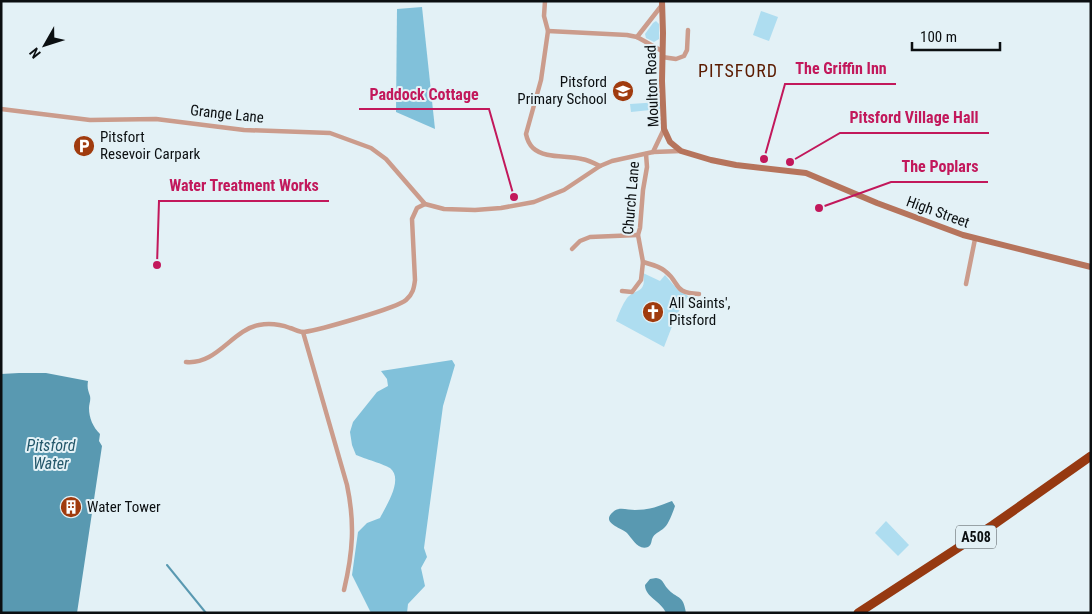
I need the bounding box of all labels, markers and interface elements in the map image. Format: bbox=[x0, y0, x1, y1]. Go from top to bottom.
north arrow bbox=[20, 20, 70, 70]
scale bar bbox=[912, 20, 1000, 52]
text: 100 m bbox=[920, 28, 957, 46]
text: N bbox=[26, 45, 44, 62]
street label: Moulton Road bbox=[642, 45, 662, 127]
callout: The Griffin Inn bbox=[785, 53, 896, 84]
text: The Griffin Inn bbox=[795, 59, 887, 78]
district label: PITSFORD bbox=[698, 60, 778, 81]
place label: Pitsford Primary School bbox=[517, 73, 607, 108]
callout: Paddock Cottage bbox=[359, 78, 489, 109]
school or university icon: Pitsford Primary School bbox=[611, 79, 635, 103]
text: Paddock Cottage bbox=[369, 85, 479, 104]
street label: Grange Lane bbox=[189, 101, 265, 127]
callout: Pitsford Village Hall bbox=[840, 102, 989, 133]
text: Pitsford Village Hall bbox=[850, 108, 978, 127]
place label: Pitsfort Resevoir Carpark bbox=[100, 128, 200, 163]
parking icon: Pitsfort Resevoir Carpark bbox=[72, 134, 96, 158]
callout: The Poplars bbox=[891, 151, 988, 182]
text: The Poplars bbox=[902, 157, 978, 176]
street label: Church Lane bbox=[619, 161, 643, 235]
callout: Water Treatment Works bbox=[159, 170, 329, 201]
text: Water Treatment Works bbox=[169, 176, 319, 195]
street label: High Street bbox=[904, 192, 972, 232]
place label: All Saints', Pitsford bbox=[669, 294, 731, 329]
church icon: All Saints', Pitsford bbox=[641, 300, 665, 324]
water label: Pitsford Water bbox=[27, 436, 76, 473]
building icon: Water Tower bbox=[59, 495, 83, 519]
place label: Water Tower bbox=[87, 498, 161, 516]
road number: A508 bbox=[956, 526, 996, 548]

